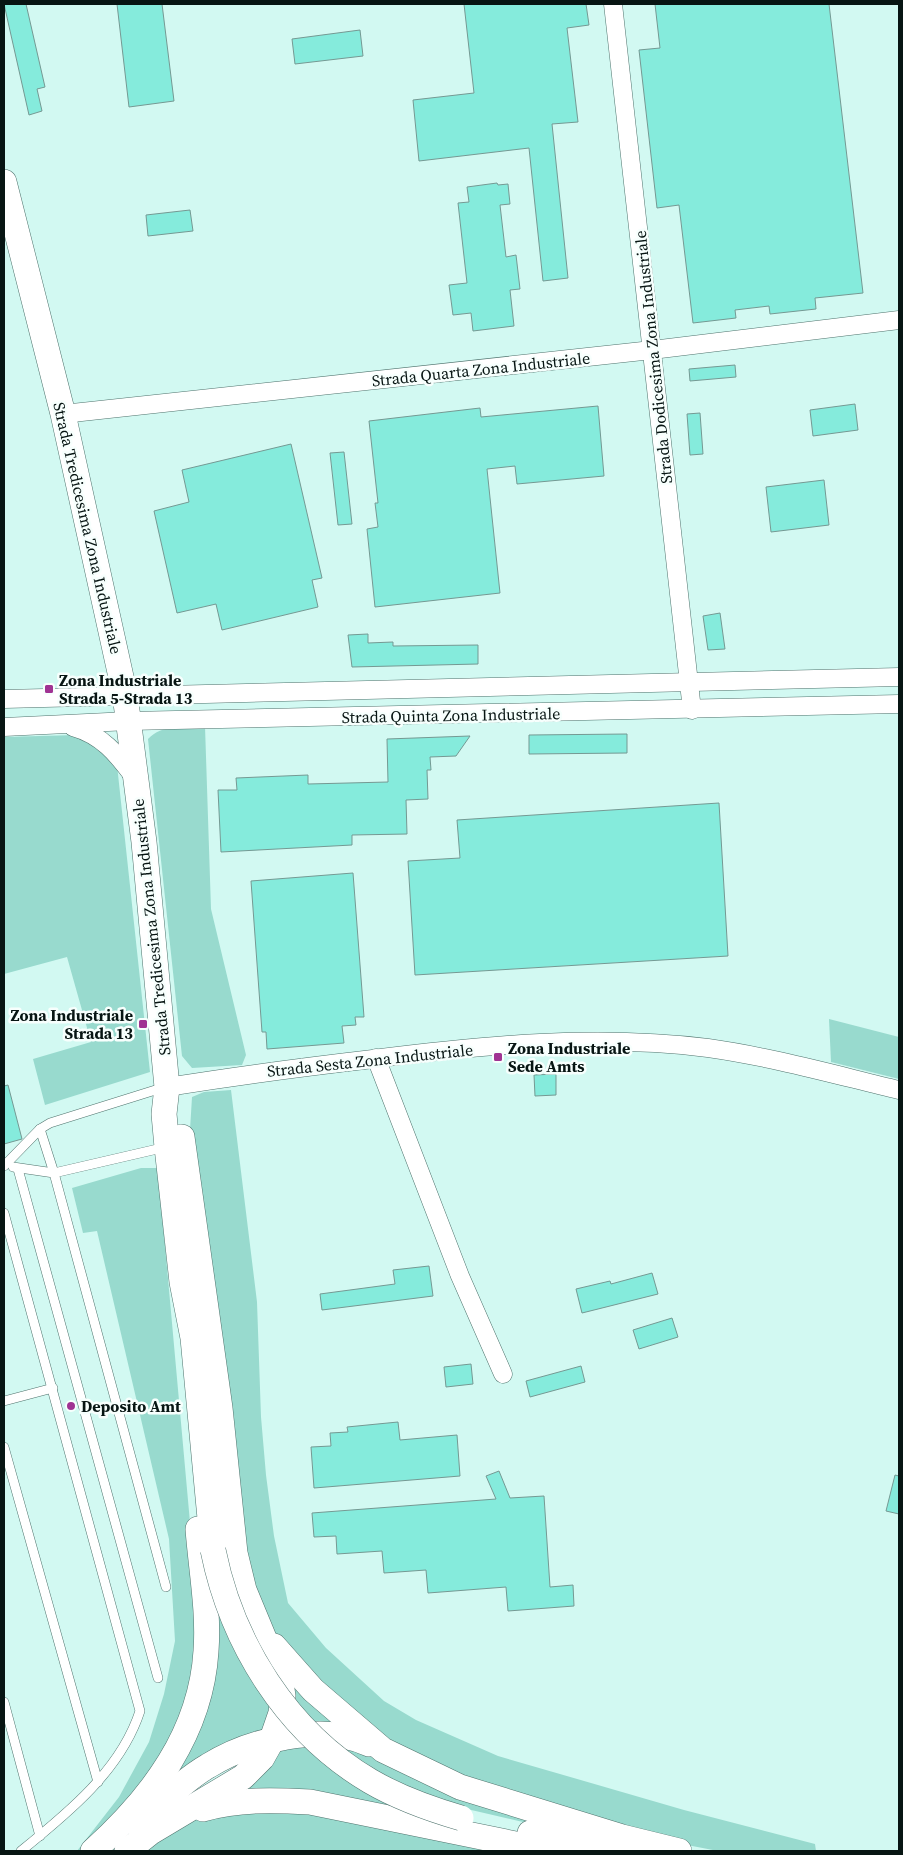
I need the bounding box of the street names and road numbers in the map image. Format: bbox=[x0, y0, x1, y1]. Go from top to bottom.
street label: Strada Dodicesima Zona Industriale bbox=[629, 229, 677, 485]
street label: Strada Quarta Zona Industriale bbox=[371, 347, 591, 391]
street label: Strada Tredicesima Zona Industriale bbox=[48, 400, 128, 656]
street label: Strada Quinta Zona Industriale bbox=[342, 702, 560, 728]
street label: Strada Tredicesima Zona Industriale bbox=[127, 798, 175, 1056]
street label: Strada Sesta Zona Industriale bbox=[266, 1038, 474, 1082]

